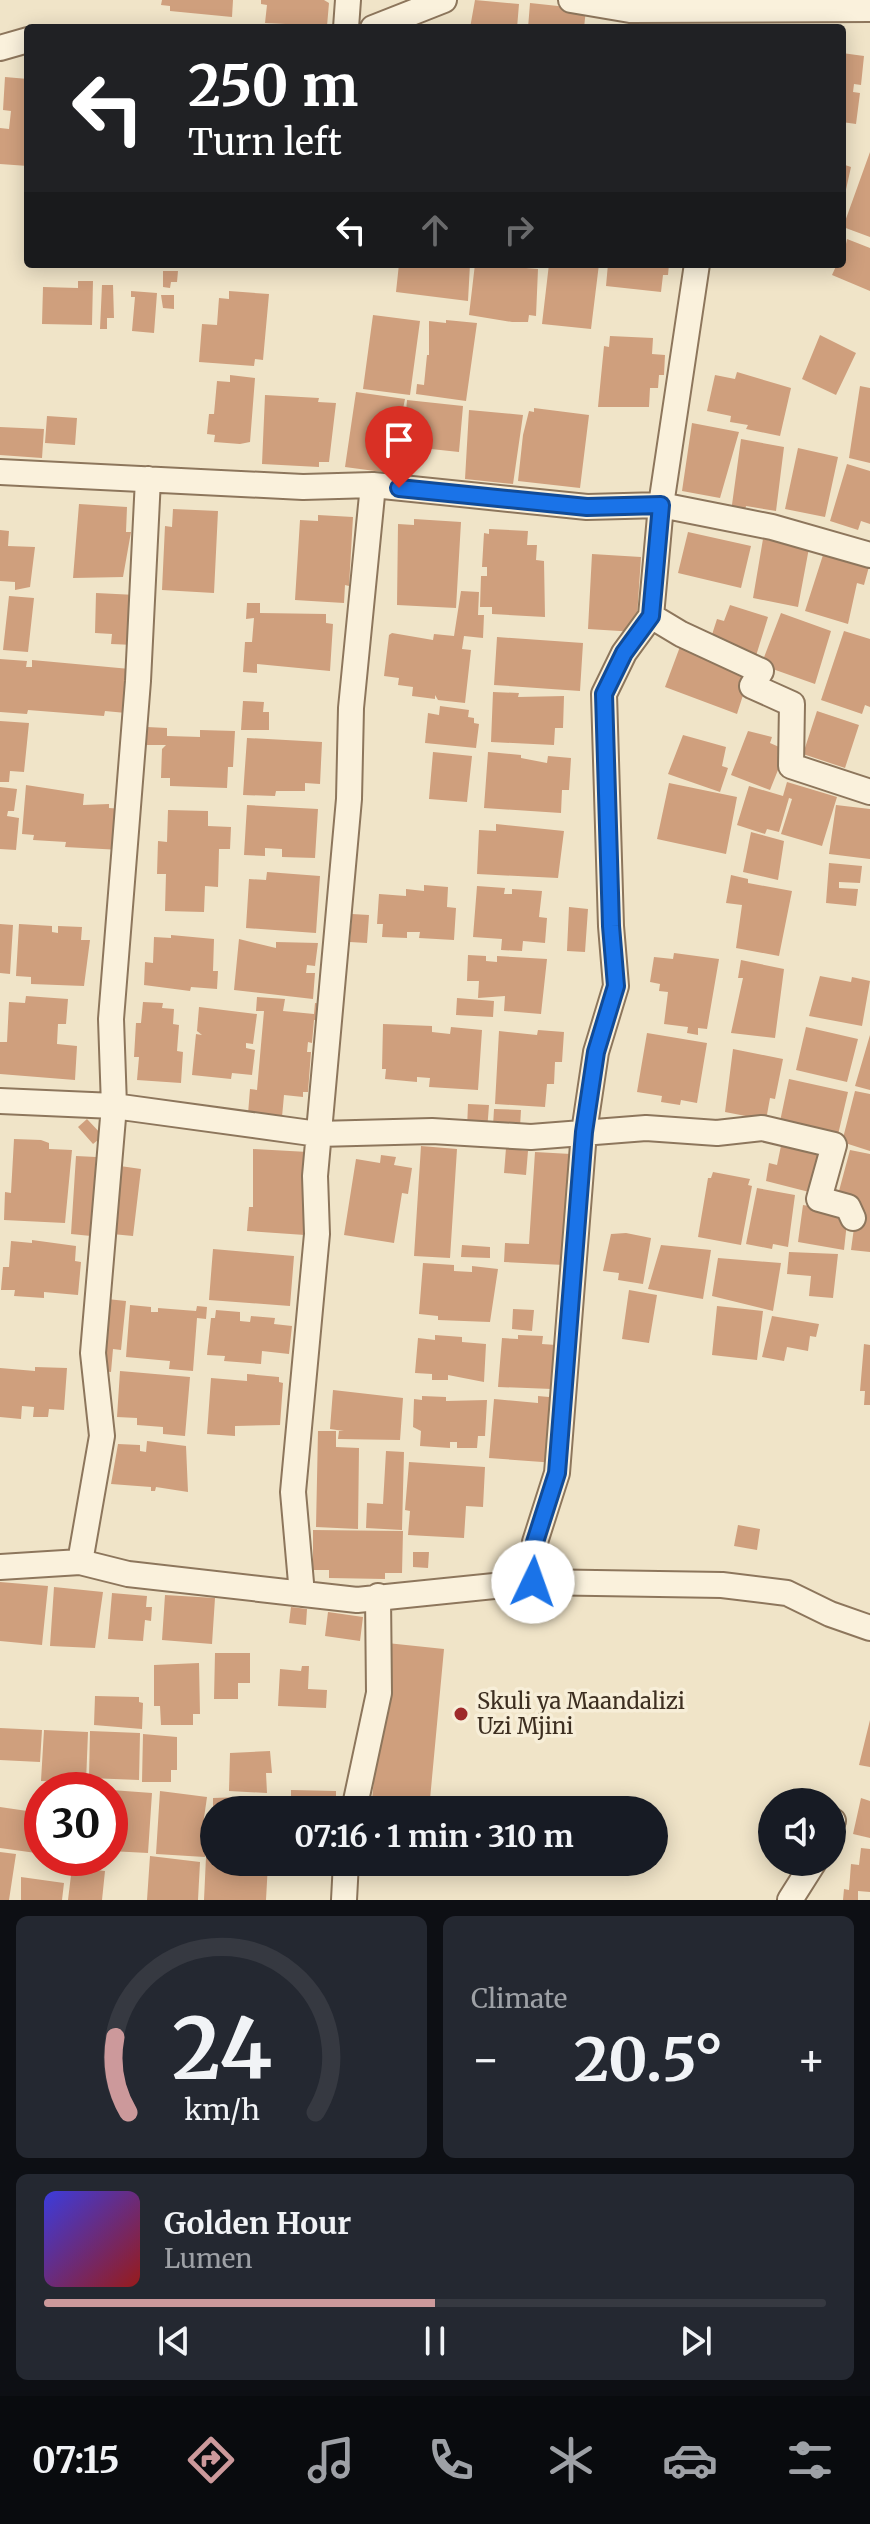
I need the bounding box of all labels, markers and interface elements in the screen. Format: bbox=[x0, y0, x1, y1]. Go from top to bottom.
text: 250 m bbox=[188, 51, 358, 121]
icon: left bbox=[56, 56, 160, 160]
text: Turn left bbox=[188, 120, 342, 165]
icon: left bbox=[329, 208, 373, 252]
icon: ahead bbox=[413, 208, 457, 252]
icon: right bbox=[497, 208, 541, 252]
pin bbox=[365, 406, 433, 488]
icon: arrive bbox=[377, 418, 421, 462]
position arrow bbox=[491, 1540, 575, 1624]
place label: Skuli ya Maandalizi Uzi Mjini bbox=[477, 1687, 685, 1740]
marker: Skuli ya Maandalizi Uzi Mjini bbox=[452, 1705, 470, 1723]
speed limit sign: 30 bbox=[24, 1772, 128, 1876]
map controls bbox=[758, 1788, 846, 1876]
button: sound bbox=[758, 1788, 846, 1876]
text: 07:16 · 1 min · 310 m bbox=[294, 1817, 574, 1855]
text: Climate bbox=[471, 1982, 567, 2015]
text: 24 bbox=[171, 1997, 272, 2102]
text: 20.5° bbox=[574, 2022, 723, 2097]
text: − bbox=[471, 2032, 500, 2087]
text: + bbox=[797, 2032, 826, 2087]
text: km/h bbox=[184, 2092, 259, 2128]
text: Golden Hour bbox=[164, 2204, 351, 2242]
text: Lumen bbox=[164, 2242, 253, 2275]
icon: previous bbox=[152, 2319, 196, 2363]
icon: pause bbox=[413, 2319, 457, 2363]
icon: next bbox=[674, 2319, 718, 2363]
icon: directions bbox=[183, 2432, 239, 2488]
icon: music bbox=[303, 2432, 359, 2488]
icon: phone bbox=[423, 2432, 479, 2488]
icon: climate bbox=[543, 2432, 599, 2488]
icon: car bbox=[662, 2432, 718, 2488]
icon: filters bbox=[782, 2432, 838, 2488]
text: 07:15 bbox=[32, 2438, 120, 2483]

